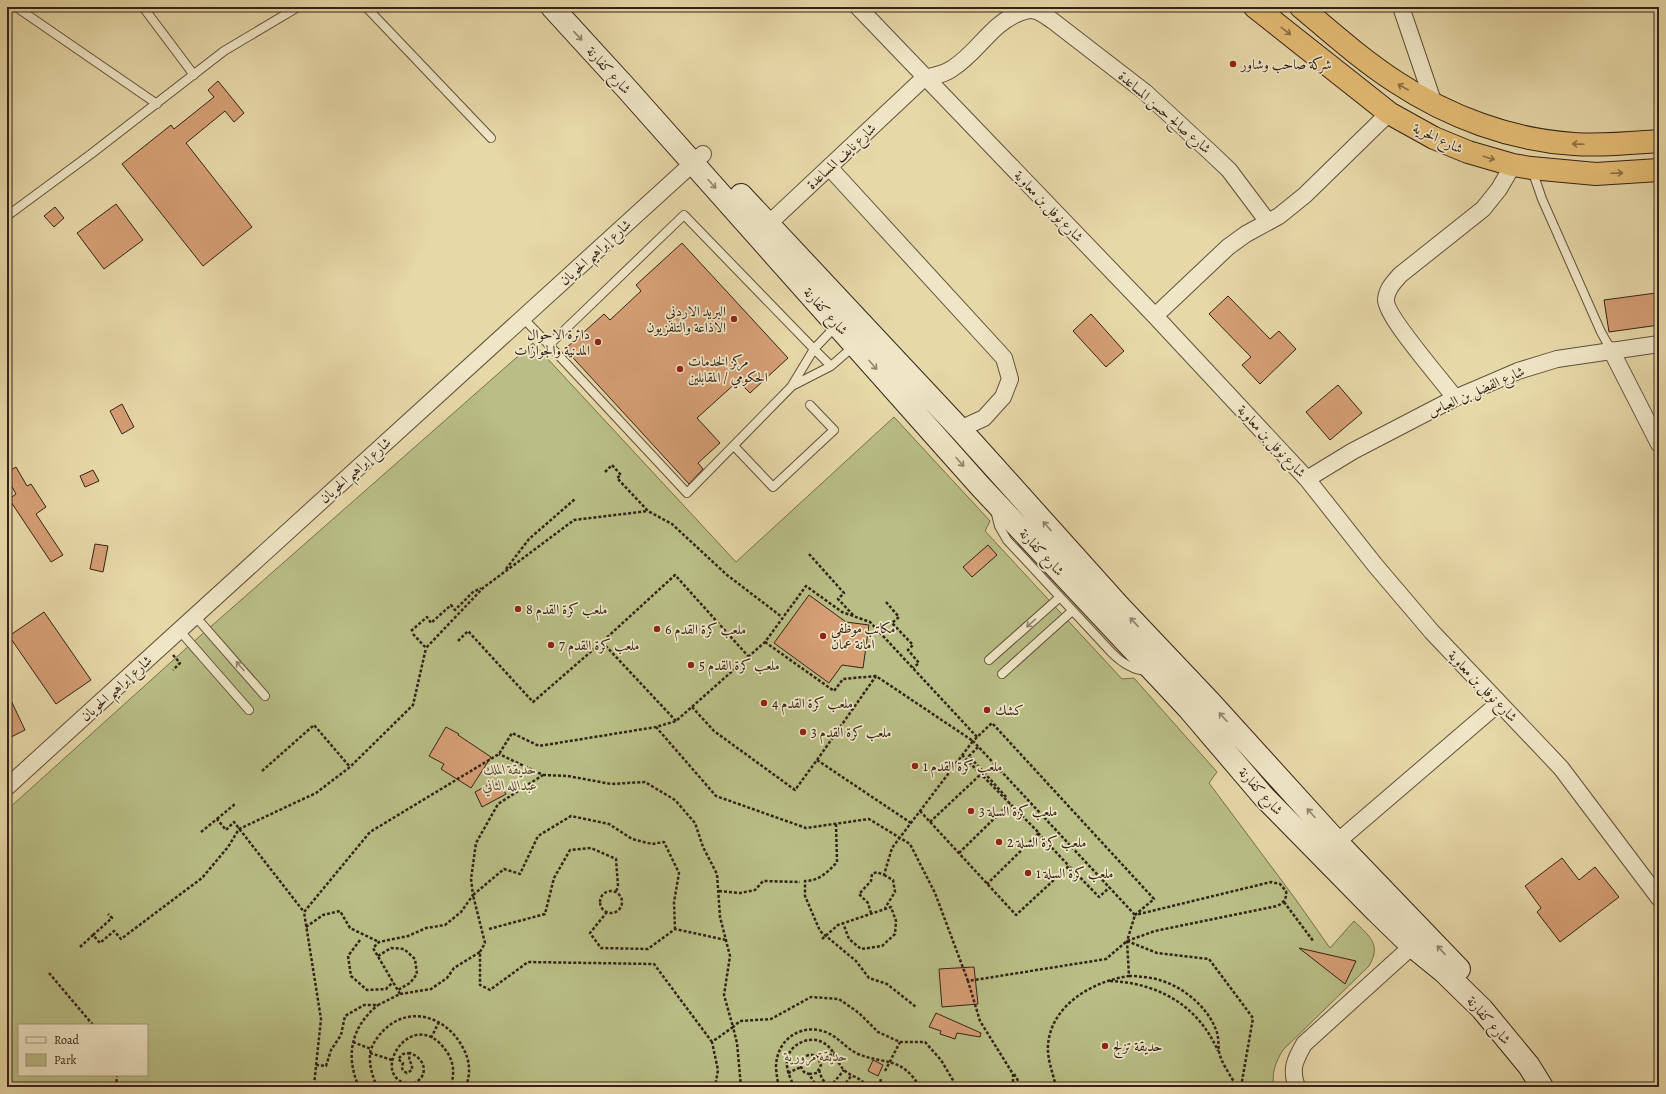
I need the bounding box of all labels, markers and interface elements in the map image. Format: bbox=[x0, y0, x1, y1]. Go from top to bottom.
one-way arrow bbox=[1280, 27, 1291, 35]
one-way arrow bbox=[574, 31, 583, 41]
street label: شارع كفارنة bbox=[581, 42, 635, 100]
place label: شركة صاحب وشاور bbox=[1239, 55, 1332, 74]
marker: شركة صاحب وشاور bbox=[1228, 59, 1238, 69]
street label: شارع صالح حسن المساعدة bbox=[1112, 67, 1215, 160]
one-way arrow bbox=[1397, 82, 1409, 90]
street label: شارع نايف المساعدة bbox=[802, 119, 882, 195]
street label: شارع الحرية bbox=[1409, 119, 1466, 160]
one-way arrow bbox=[1572, 140, 1585, 148]
one-way arrow bbox=[1482, 155, 1495, 162]
street label: شارع نوفل بن معاوية bbox=[1008, 166, 1088, 248]
one-way arrow bbox=[1610, 169, 1623, 177]
one-way arrow bbox=[708, 179, 717, 189]
street label: شارع إبراهيم الحويان bbox=[555, 215, 638, 293]
street label: شارع كفارنة bbox=[798, 283, 852, 341]
place label: البريد الاردني الاذاعة والتلفزيون bbox=[647, 302, 726, 337]
marker: البريد الاردني الاذاعة والتلفزيون bbox=[729, 314, 739, 324]
place label: دائرة الاحوال المدنية والجوازات bbox=[514, 325, 590, 360]
marker: دائرة الاحوال المدنية والجوازات bbox=[593, 337, 603, 347]
place label: مركز الخدمات الحكومي / المقابلين bbox=[688, 352, 768, 389]
one-way arrow bbox=[869, 359, 878, 370]
street label: شارع الفضل بن العباس bbox=[1425, 362, 1528, 423]
marker: مركز الخدمات الحكومي / المقابلين bbox=[675, 364, 685, 374]
street label: شارع نوفل بن معاوية bbox=[1232, 401, 1310, 483]
street label: شارع إبراهيم الحويان bbox=[315, 433, 398, 511]
one-way arrow bbox=[955, 457, 964, 467]
one-way arrow bbox=[1043, 521, 1052, 531]
street label: شارع كفارنة bbox=[1013, 525, 1069, 582]
place label: ملعب كرة القدم 8 bbox=[526, 600, 607, 622]
marker: ملعب كرة القدم 8 bbox=[513, 604, 523, 614]
one-way arrow bbox=[1129, 617, 1139, 627]
place label: مكاتب موظفي امانة عمان bbox=[831, 619, 895, 654]
one-way arrow bbox=[1026, 619, 1036, 628]
place label: ملعب كرة القدم 6 bbox=[665, 620, 746, 642]
marker: ملعب كرة القدم 6 bbox=[652, 624, 662, 634]
marker: مكاتب موظفي امانة عمان bbox=[818, 631, 828, 641]
place label: ملعب كرة القدم 7 bbox=[559, 636, 640, 658]
marker: ملعب كرة القدم 7 bbox=[546, 640, 556, 650]
street label: شارع نوفل بن معاوية bbox=[1442, 646, 1522, 728]
street label: شارع إبراهيم الحويان bbox=[76, 651, 159, 729]
place label: ملعب كرة القدم 5 bbox=[699, 656, 780, 678]
marker: ملعب كرة القدم 5 bbox=[686, 660, 696, 670]
one-way arrow bbox=[235, 661, 244, 672]
place label: ملعب كرة القدم 4 bbox=[772, 694, 853, 716]
marker: ملعب كرة القدم 4 bbox=[759, 698, 769, 708]
place label: كشك bbox=[995, 701, 1024, 720]
marker: كشك bbox=[982, 705, 992, 715]
one-way arrow bbox=[1218, 712, 1228, 722]
place label: ملعب كرة القدم 3 bbox=[811, 723, 892, 745]
marker: ملعب كرة القدم 3 bbox=[798, 727, 808, 737]
place label: ملعب كرة القدم 1 bbox=[923, 757, 1002, 779]
park label: حديقة الملك عبدالله الثاني bbox=[483, 760, 537, 797]
marker: ملعب كرة القدم 1 bbox=[910, 761, 920, 771]
street label: شارع كفارنة bbox=[1233, 763, 1287, 821]
place label: ملعب كرة السلة 3 bbox=[979, 802, 1058, 821]
marker: ملعب كرة السلة 3 bbox=[966, 806, 976, 816]
one-way arrow bbox=[1306, 808, 1315, 818]
place label: ملعب كرة السلة 2 bbox=[1007, 833, 1086, 852]
marker: ملعب كرة السلة 2 bbox=[994, 837, 1004, 847]
place label: ملعب كرة السلة 1 bbox=[1036, 864, 1114, 883]
marker: ملعب كرة السلة 1 bbox=[1023, 868, 1033, 878]
one-way arrow bbox=[1436, 945, 1445, 955]
street label: شارع كفارنة bbox=[1461, 992, 1515, 1050]
legend bbox=[18, 1024, 148, 1076]
text: Road bbox=[54, 1032, 80, 1048]
place label: حديقة تزلج bbox=[1113, 1037, 1162, 1059]
marker: حديقة تزلج bbox=[1100, 1041, 1110, 1051]
park label: حديقة مرورية bbox=[782, 1047, 848, 1066]
text: Park bbox=[54, 1052, 77, 1068]

